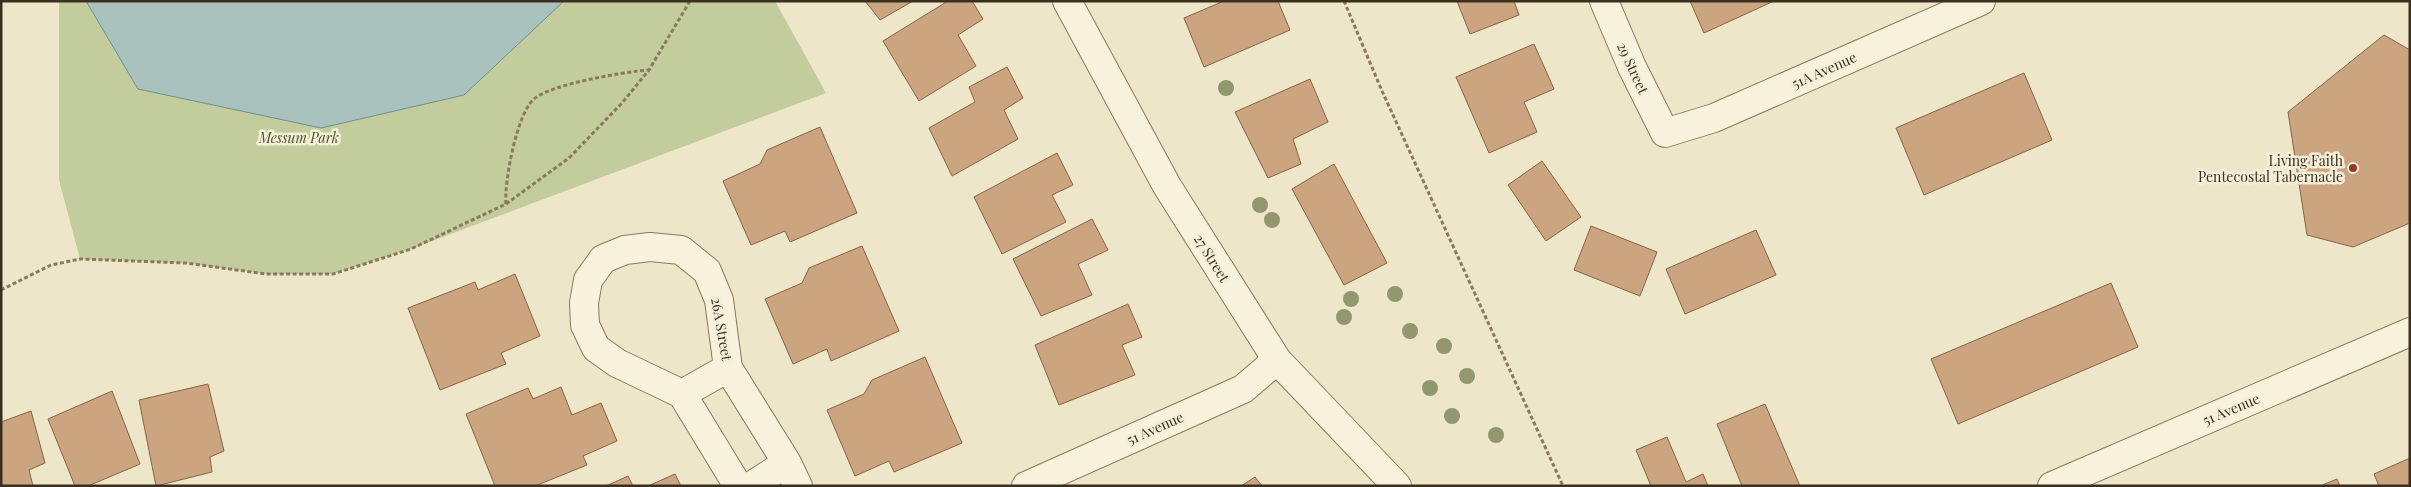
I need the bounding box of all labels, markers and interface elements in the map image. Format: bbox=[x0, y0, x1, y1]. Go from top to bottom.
street label: 29 Street bbox=[1613, 39, 1654, 98]
street label: 51A Avenue bbox=[1789, 47, 1859, 93]
park label: Messum Park bbox=[258, 128, 339, 147]
place label: Living Faith Pentecostal Tabernacle bbox=[2198, 151, 2344, 186]
marker: Living Faith Pentecostal Tabernacle bbox=[2347, 162, 2359, 174]
street label: 27 Street bbox=[1190, 230, 1235, 287]
street label: 26A Street bbox=[707, 296, 737, 363]
street label: 51 Avenue bbox=[2200, 388, 2262, 430]
street label: 51 Avenue bbox=[1124, 407, 1186, 449]

